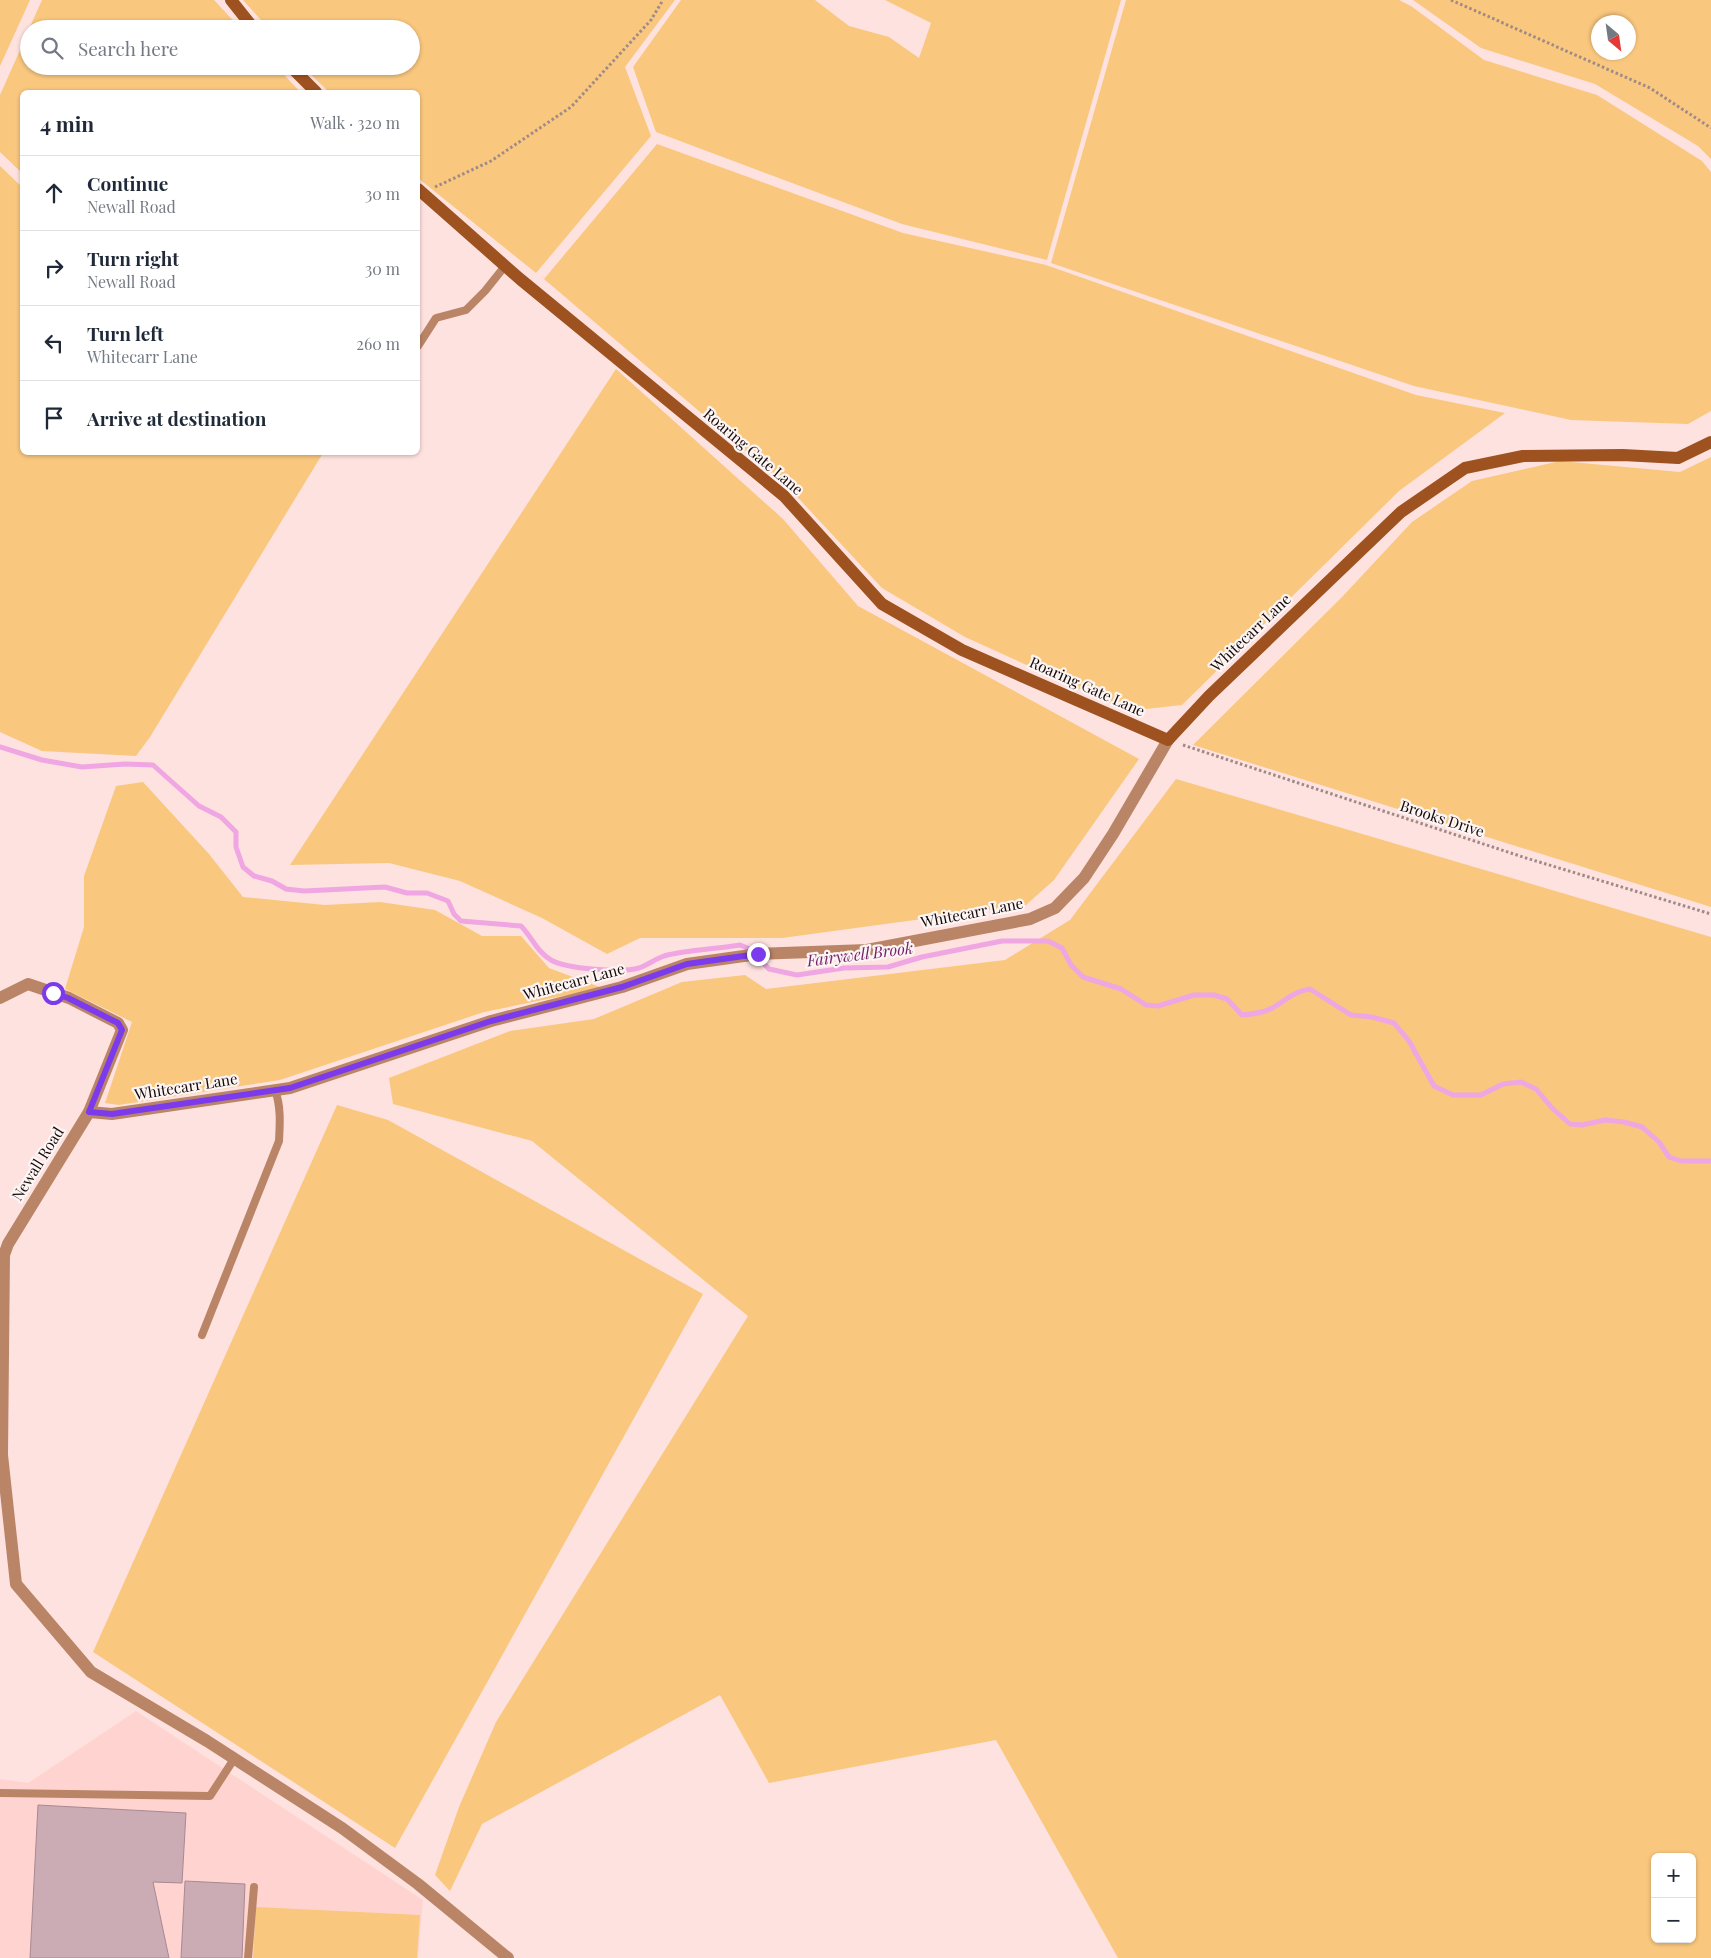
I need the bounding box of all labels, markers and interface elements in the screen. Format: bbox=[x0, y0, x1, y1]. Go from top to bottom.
north arrow bbox=[1591, 15, 1636, 60]
search box bbox=[20, 20, 420, 75]
icon: search bbox=[38, 34, 66, 62]
text: Search here bbox=[78, 35, 178, 61]
text: 4 min bbox=[40, 109, 94, 137]
text: Walk · 320 m bbox=[310, 112, 400, 133]
text: Continue bbox=[87, 170, 168, 196]
icon: ahead bbox=[40, 179, 68, 207]
text: 30 m bbox=[365, 183, 400, 204]
text: Newall Road bbox=[87, 196, 176, 217]
text: Turn right bbox=[87, 245, 179, 271]
icon: right bbox=[40, 254, 68, 282]
text: 30 m bbox=[365, 258, 400, 279]
text: Newall Road bbox=[87, 271, 176, 292]
text: Turn left bbox=[87, 320, 164, 346]
icon: left bbox=[40, 329, 68, 357]
text: 260 m bbox=[356, 333, 400, 354]
text: Whitecarr Lane bbox=[87, 346, 198, 367]
icon: arrive bbox=[40, 404, 68, 432]
street label: Roaring Gate Lane bbox=[700, 404, 808, 499]
text: Arrive at destination bbox=[87, 405, 267, 431]
street label: Whitecarr Lane bbox=[1205, 589, 1295, 676]
street label: Roaring Gate Lane bbox=[1027, 652, 1148, 721]
street label: Brooks Drive bbox=[1398, 795, 1487, 841]
street label: Whitecarr Lane bbox=[918, 892, 1025, 932]
water label: Fairywell Brook bbox=[805, 937, 914, 971]
route end bbox=[747, 943, 770, 966]
street label: Whitecarr Lane bbox=[520, 958, 627, 1004]
route start bbox=[42, 982, 65, 1005]
street label: Whitecarr Lane bbox=[132, 1068, 239, 1104]
street label: Newall Road bbox=[7, 1123, 68, 1204]
map controls bbox=[1651, 1853, 1696, 1943]
button: + bbox=[1651, 1853, 1696, 1898]
button: − bbox=[1651, 1898, 1696, 1943]

